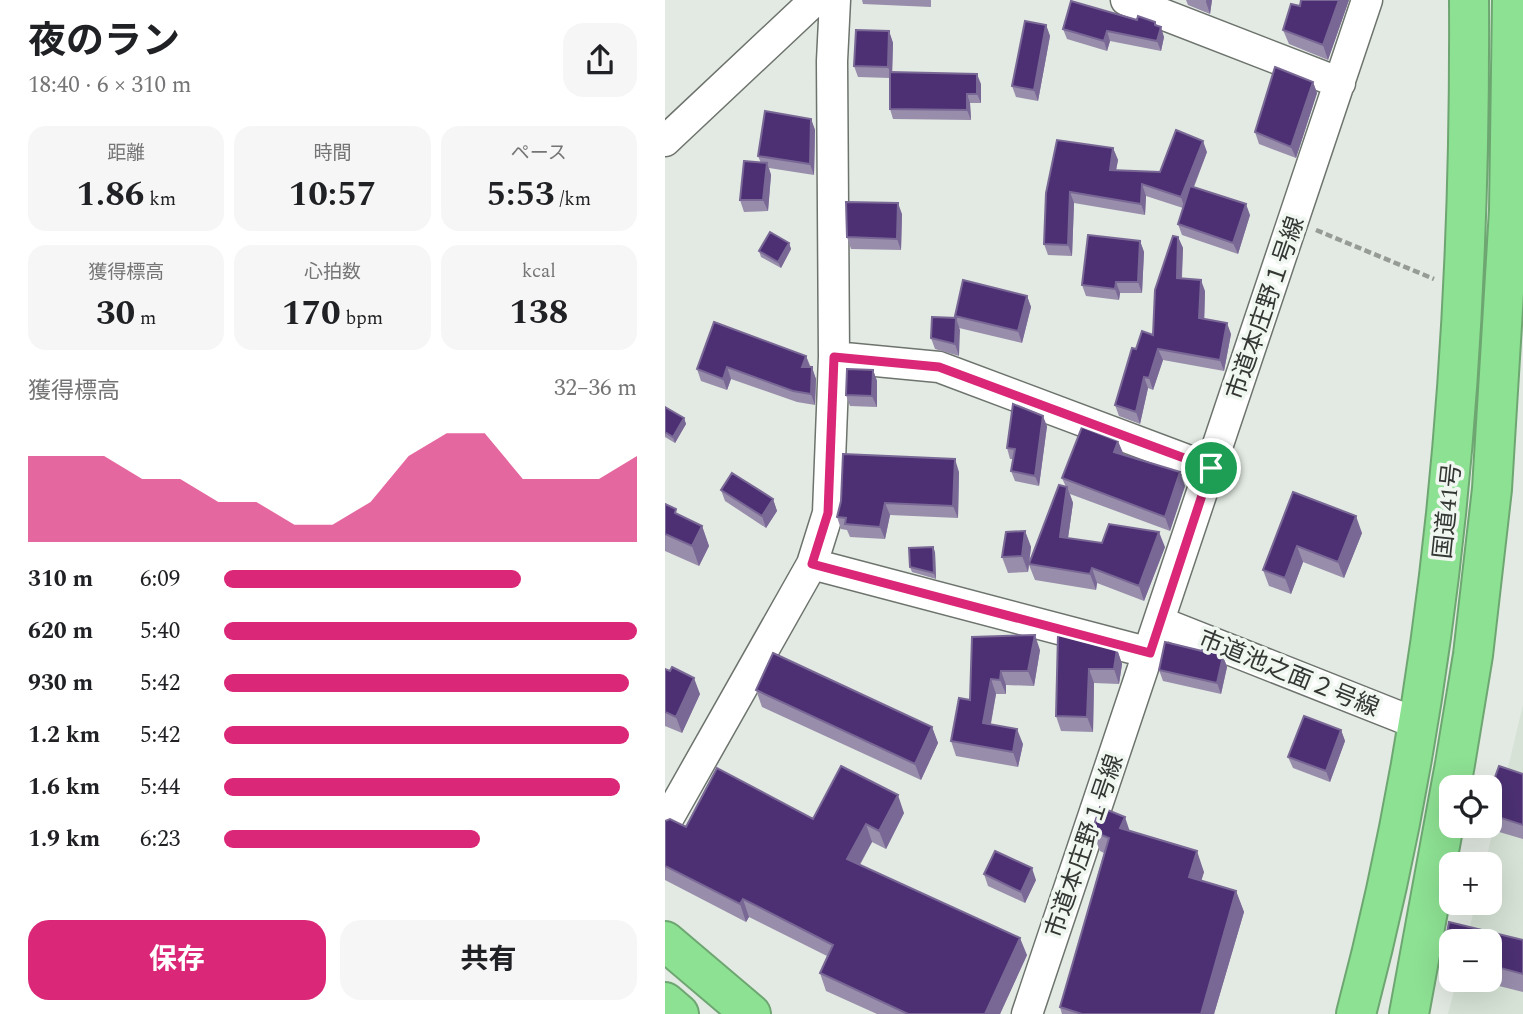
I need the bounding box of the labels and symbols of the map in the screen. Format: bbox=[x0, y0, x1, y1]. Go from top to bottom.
street label: 市道本庄野１号線 bbox=[1218, 212, 1314, 405]
pin bbox=[1181, 438, 1241, 498]
street label: 国道41号 bbox=[1425, 461, 1471, 561]
street label: 市道池之面２号線 bbox=[1193, 621, 1384, 727]
street label: 市道本庄野１号線 bbox=[1037, 750, 1133, 943]

